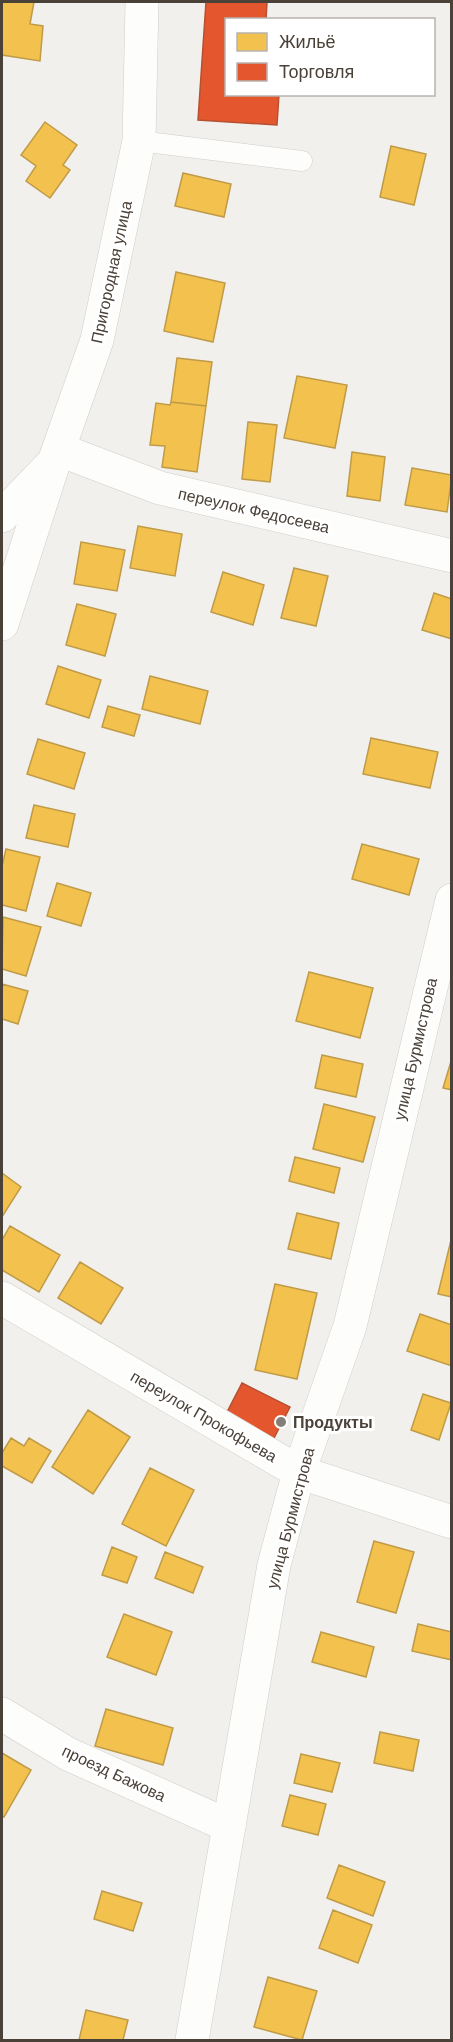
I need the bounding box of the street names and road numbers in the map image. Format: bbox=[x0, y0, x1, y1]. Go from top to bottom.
street label: Пригородная улица bbox=[88, 199, 135, 345]
street label: переулок Федосеева bbox=[177, 485, 331, 536]
street label: улица Бурмистрова bbox=[391, 976, 440, 1122]
street label: переулок Прокофьева bbox=[128, 1368, 280, 1465]
street label: улица Бурмистрова bbox=[263, 1446, 318, 1591]
street label: проезд Бажова bbox=[59, 1742, 168, 1805]

